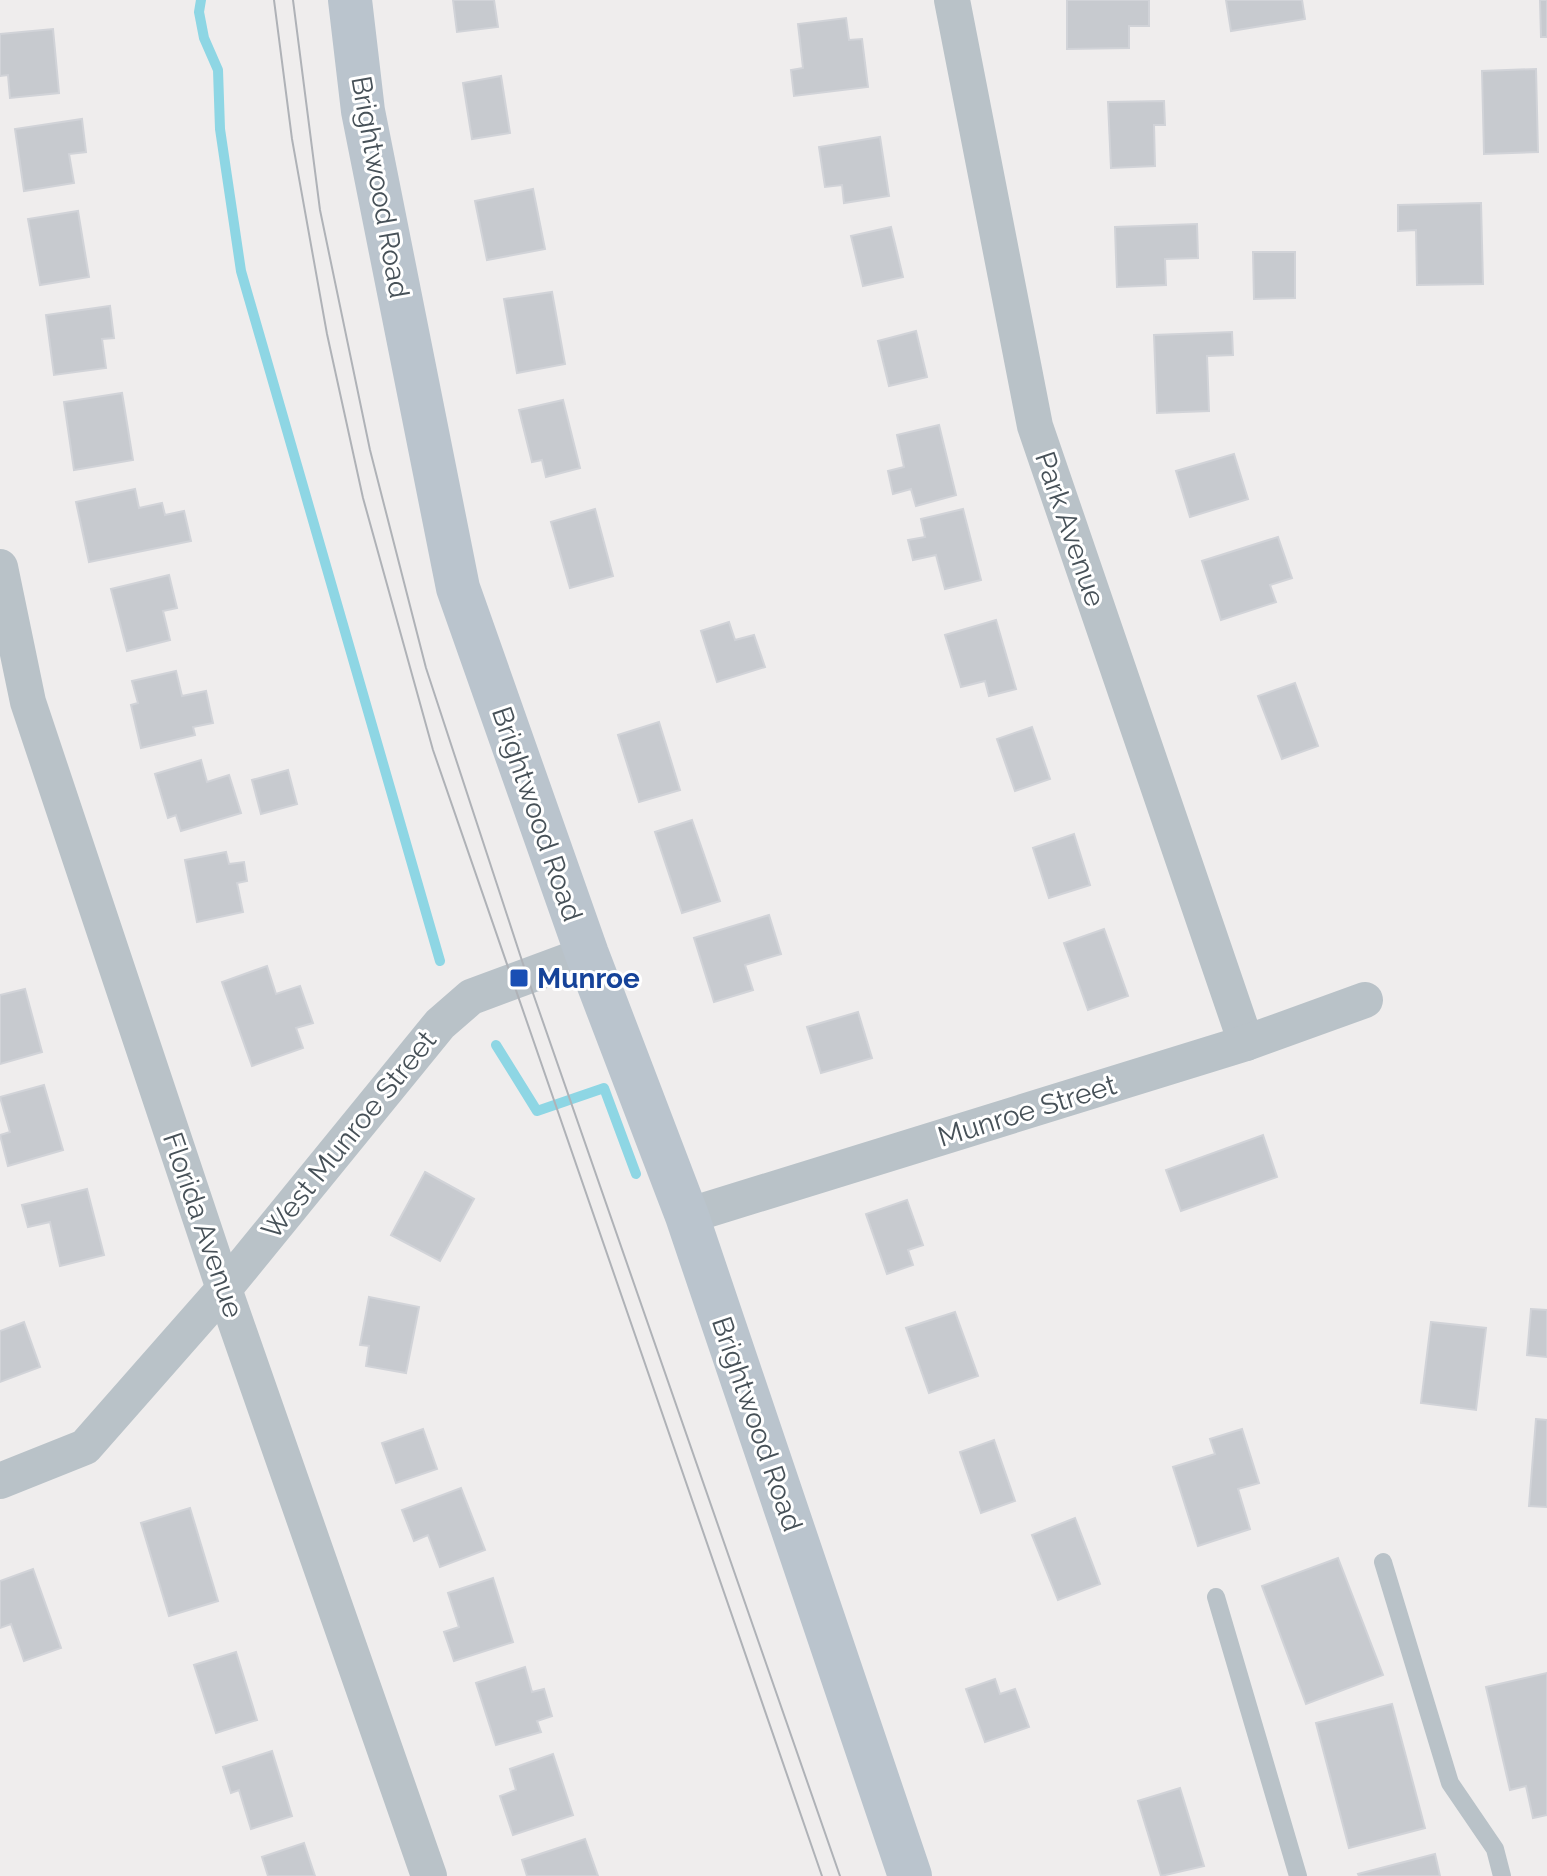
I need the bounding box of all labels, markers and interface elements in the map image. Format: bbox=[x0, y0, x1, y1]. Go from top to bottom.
street label: Brightwood Road bbox=[344, 73, 416, 301]
street label: Park Avenue bbox=[1028, 447, 1112, 611]
street label: Brightwood Road bbox=[485, 702, 589, 926]
place label: Munroe bbox=[537, 962, 640, 995]
marker: Munroe bbox=[508, 967, 530, 989]
street label: West Munroe Street bbox=[255, 1024, 444, 1246]
street label: Munroe Street bbox=[934, 1068, 1121, 1154]
street label: Florida Avenue bbox=[156, 1128, 250, 1322]
street label: Brightwood Road bbox=[705, 1312, 809, 1536]

